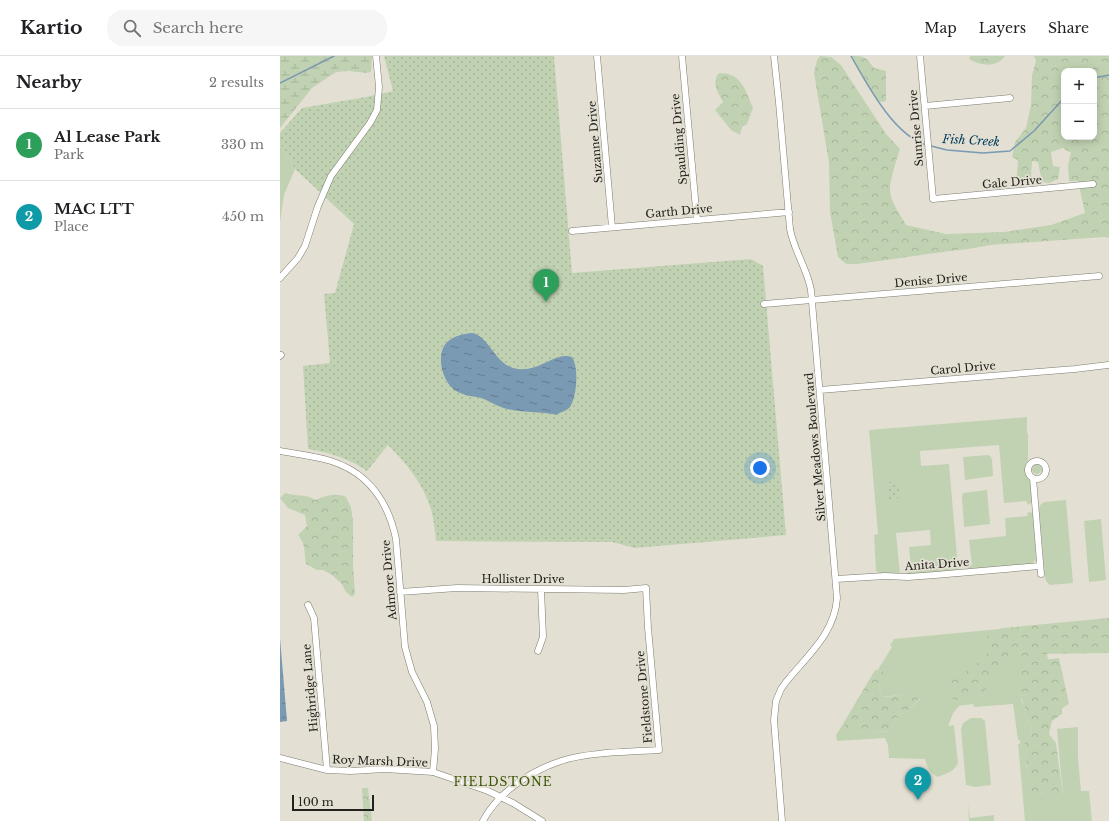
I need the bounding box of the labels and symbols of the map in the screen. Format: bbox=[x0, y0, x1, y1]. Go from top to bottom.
street label: Sunrise Drive bbox=[906, 89, 926, 167]
street label: Spaulding Drive bbox=[668, 93, 690, 185]
street label: Suzanne Drive bbox=[584, 100, 606, 184]
water label: Fish Creek bbox=[941, 131, 1000, 149]
street label: Gale Drive bbox=[981, 172, 1043, 192]
street label: Garth Drive bbox=[645, 201, 713, 221]
pin: 1 bbox=[533, 269, 559, 302]
street label: Denise Drive bbox=[894, 270, 968, 290]
street label: Carol Drive bbox=[930, 358, 996, 378]
street label: Silver Meadows Boulevard bbox=[801, 372, 828, 522]
your location bbox=[750, 458, 770, 478]
street label: Admore Drive bbox=[379, 539, 400, 622]
street label: Anita Drive bbox=[903, 555, 970, 573]
street label: Hollister Drive bbox=[482, 572, 564, 586]
street label: Highridge Lane bbox=[299, 643, 321, 733]
street label: Fieldstone Drive bbox=[633, 650, 655, 744]
street label: Roy Marsh Drive bbox=[332, 752, 428, 770]
pin: 2 bbox=[905, 767, 931, 800]
district label: FIELDSTONE bbox=[454, 774, 552, 789]
scale bar bbox=[292, 793, 374, 812]

